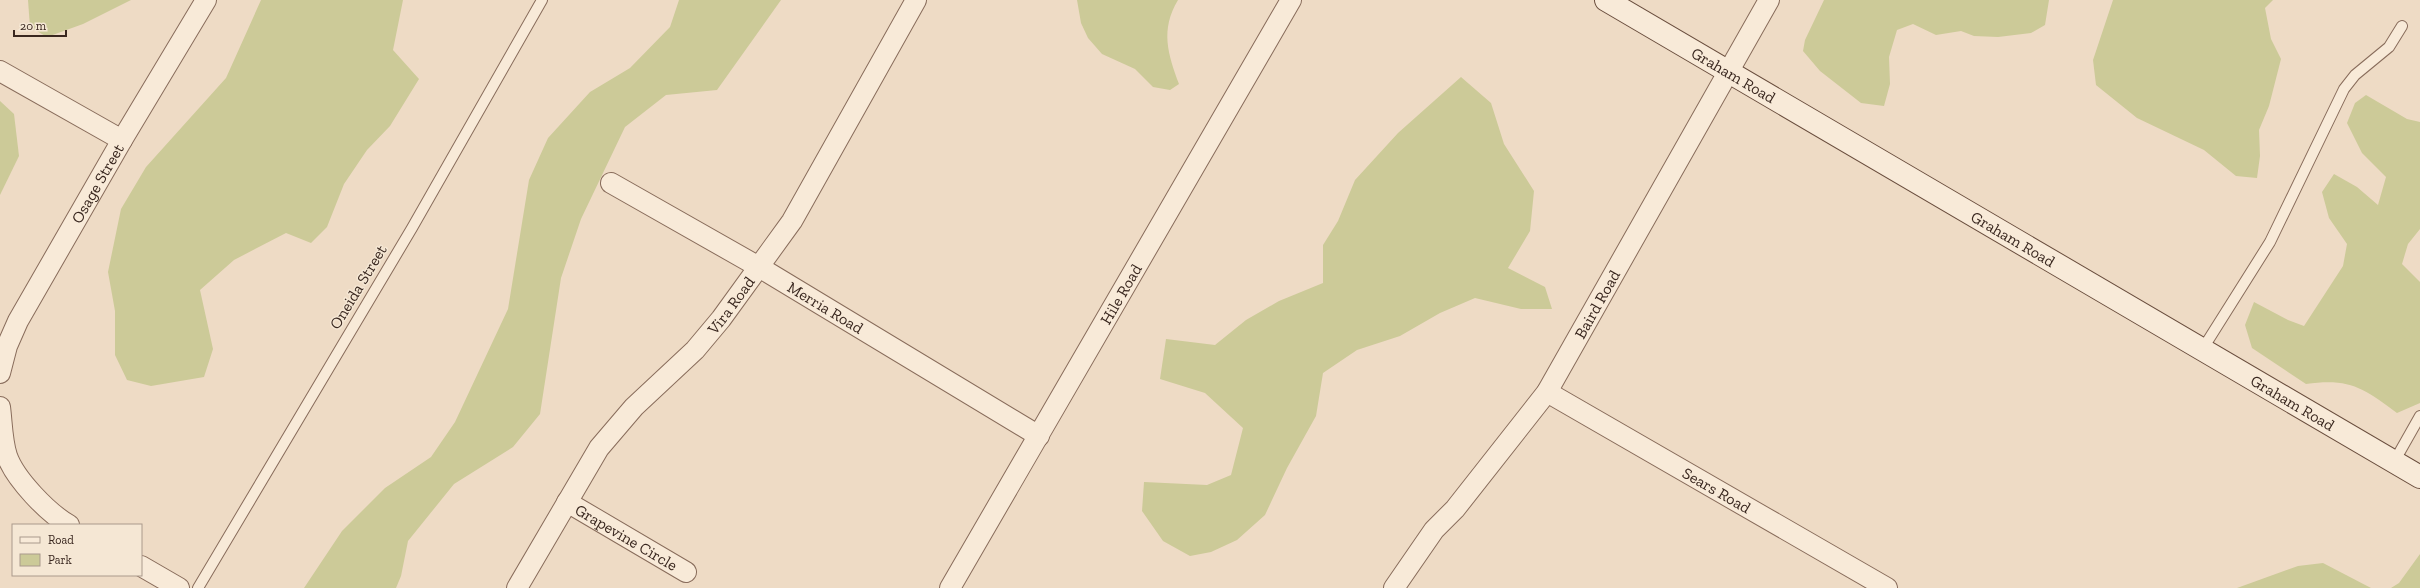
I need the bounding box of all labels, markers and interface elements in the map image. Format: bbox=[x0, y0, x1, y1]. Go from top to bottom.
scale bar bbox=[14, 12, 66, 38]
text: 20 m bbox=[20, 19, 47, 33]
street label: Graham Road bbox=[1688, 43, 1779, 107]
street label: Osage Street bbox=[67, 140, 127, 226]
street label: Graham Road bbox=[1968, 207, 2059, 271]
street label: Oneida Street bbox=[325, 241, 391, 333]
street label: Hile Road bbox=[1096, 260, 1146, 327]
street label: Baird Road bbox=[1570, 266, 1624, 342]
street label: Vira Road bbox=[702, 272, 758, 339]
street label: Merria Road bbox=[784, 277, 867, 337]
street label: Graham Road bbox=[2247, 370, 2338, 435]
street label: Sears Road bbox=[1679, 463, 1754, 517]
street label: Grapevine Circle bbox=[572, 500, 681, 574]
legend bbox=[12, 524, 142, 576]
text: Road bbox=[48, 533, 74, 547]
text: Park bbox=[48, 553, 73, 567]

